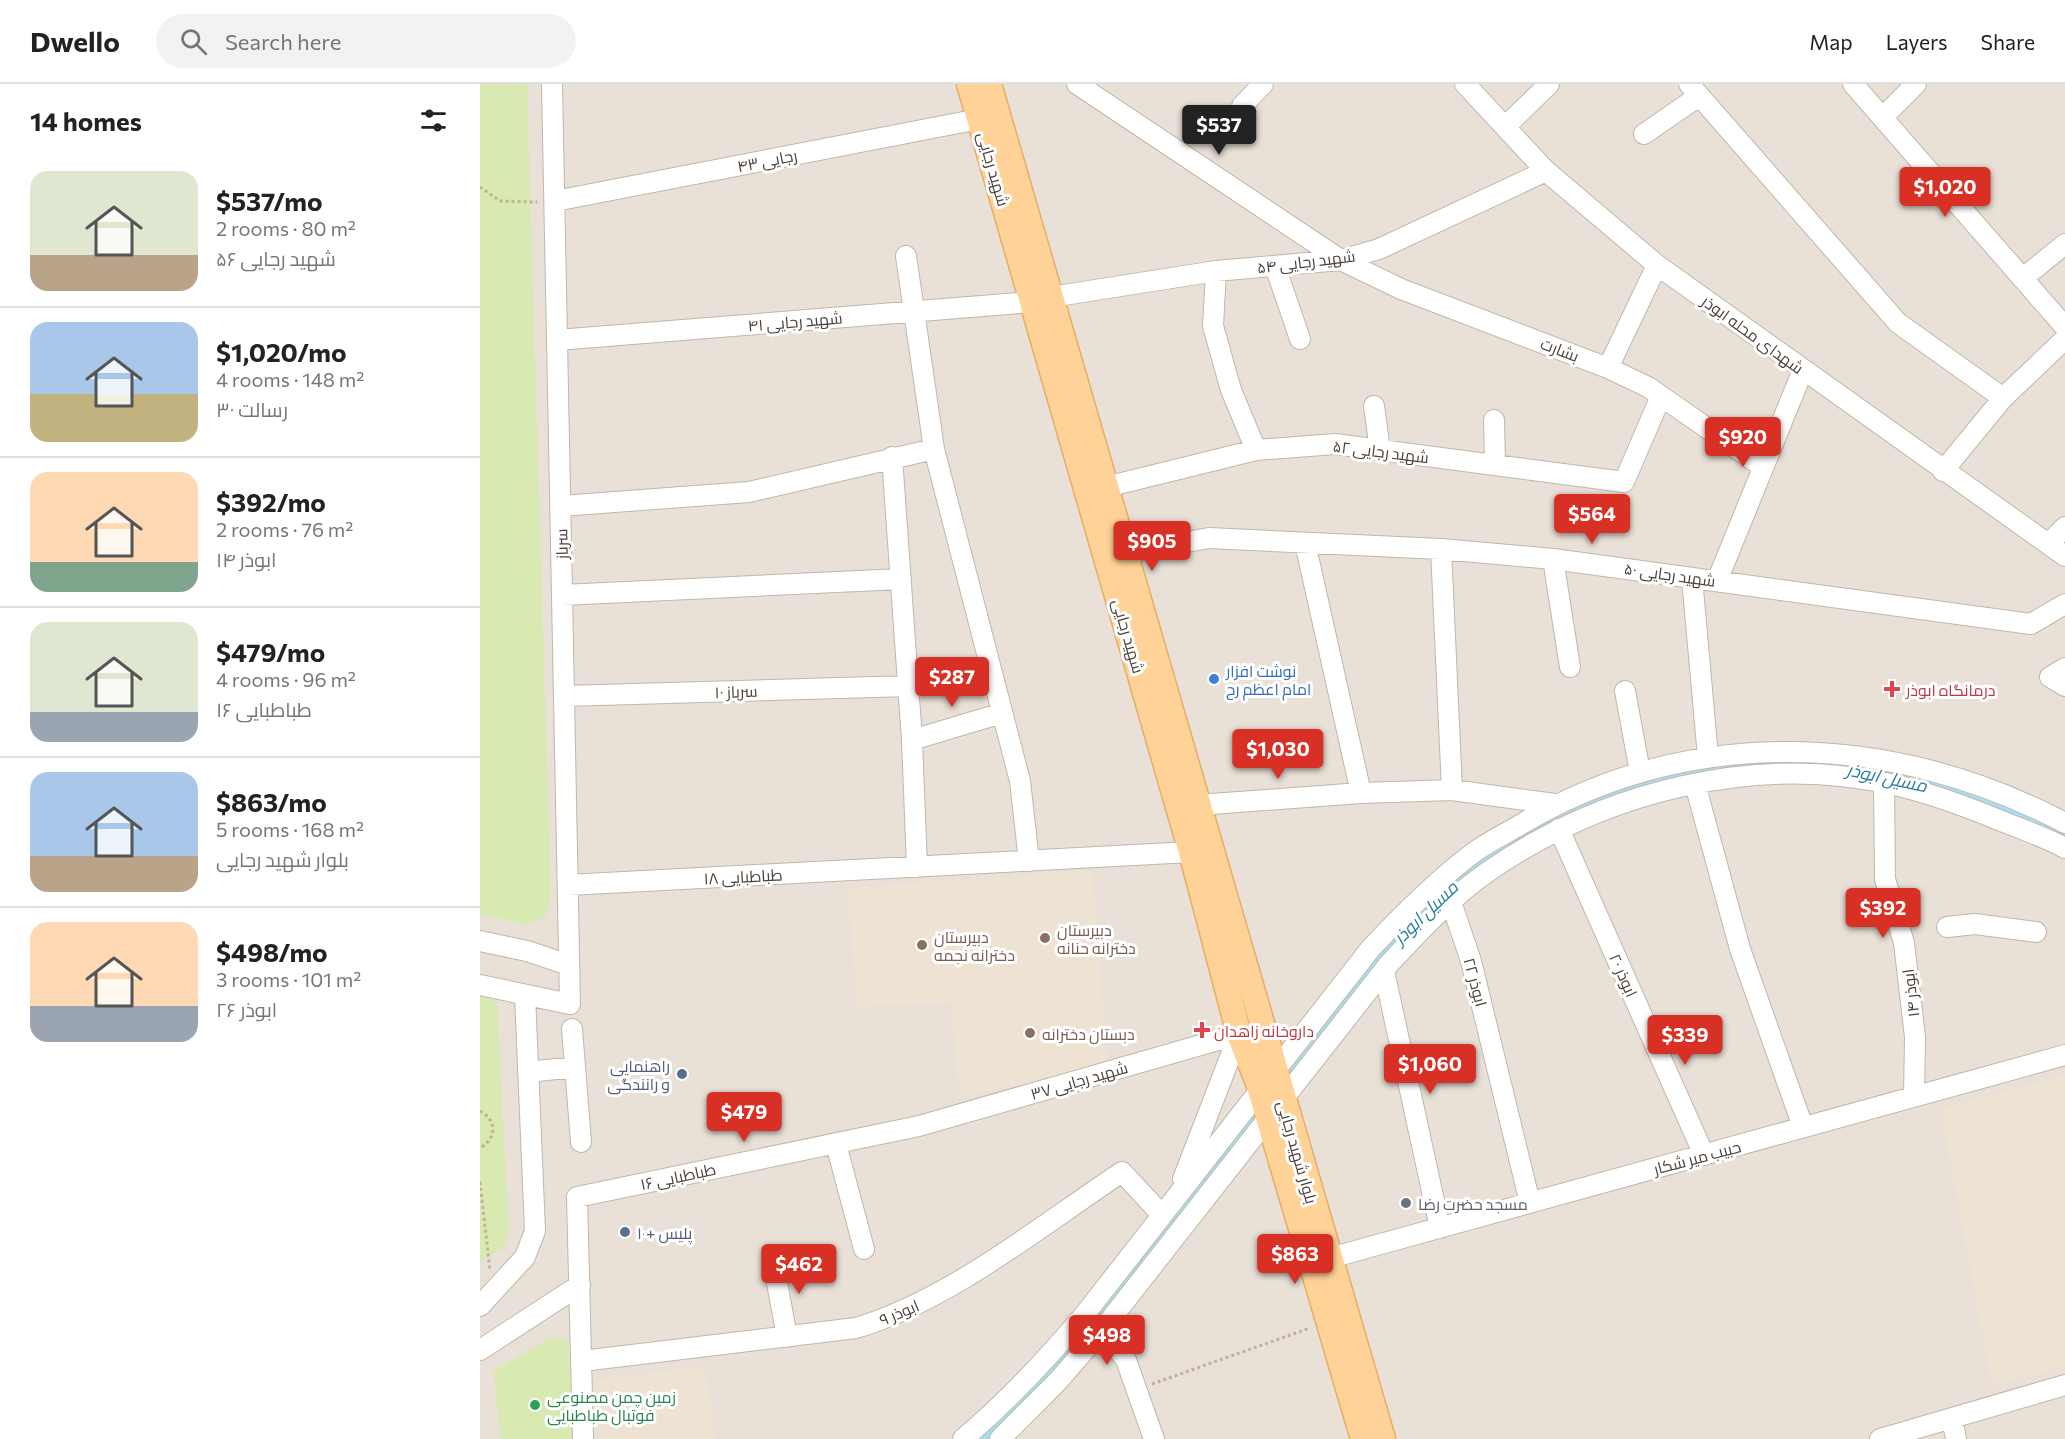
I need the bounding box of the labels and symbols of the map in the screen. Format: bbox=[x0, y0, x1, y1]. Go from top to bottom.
pin: $537 bbox=[1183, 105, 1255, 156]
street label: شهید رجایی bbox=[972, 130, 1014, 209]
street label: رجایی ۴۳ bbox=[735, 145, 799, 177]
pin: $1,020 bbox=[1896, 167, 1994, 218]
street label: شهید رجایی ۵۴ bbox=[1256, 246, 1356, 278]
street label: شهدای محله ابوذر bbox=[1696, 290, 1808, 379]
street label: شهید رجایی ۴۱ bbox=[747, 307, 843, 337]
street label: بشارت bbox=[1538, 333, 1582, 366]
pin: $920 bbox=[1707, 417, 1779, 468]
street label: شهید رجایی ۵۲ bbox=[1332, 436, 1430, 468]
pin: $564 bbox=[1556, 494, 1628, 545]
pin: $905 bbox=[1116, 521, 1188, 572]
street label: سرباز bbox=[551, 528, 572, 561]
street label: شهید رجایی ۵۰ bbox=[1623, 558, 1717, 592]
street label: شهید رجایی bbox=[1107, 597, 1149, 676]
pin: $287 bbox=[916, 657, 988, 708]
place label: نوشت افزار امام اعظم رح bbox=[1225, 661, 1311, 701]
marker: نوشت افزار امام اعظم رح bbox=[1207, 672, 1221, 686]
marker: درمانگاه ابوذر bbox=[1883, 680, 1901, 698]
place label: درمانگاه ابوذر bbox=[1905, 680, 1995, 700]
street label: سرباز ۱۰ bbox=[714, 681, 758, 702]
pin: $1,030 bbox=[1229, 729, 1327, 780]
water label: مسیل ابوذر bbox=[1843, 757, 1930, 797]
street label: طباطبایی ۱۸ bbox=[703, 864, 783, 890]
water label: مسیل ابوذر bbox=[1386, 875, 1463, 950]
pin: $392 bbox=[1847, 888, 1919, 939]
place label: دبیرستان دخترانه حنانه bbox=[1057, 920, 1136, 958]
place label: دبیرستان دخترانه نجمه bbox=[934, 927, 1015, 965]
marker: دبیرستان دخترانه حنانه bbox=[1038, 931, 1052, 945]
marker: دبیرستان دخترانه نجمه bbox=[915, 938, 929, 952]
street label: ابوذر ۲۰ bbox=[1605, 950, 1642, 1000]
street label: ابوذر ۲۲ bbox=[1459, 956, 1492, 1009]
street label: ابوذر ۱۴ bbox=[1898, 968, 1923, 1018]
pin: $339 bbox=[1649, 1015, 1721, 1066]
place label: داروخانه زاهدان bbox=[1214, 1021, 1314, 1042]
marker: داروخانه زاهدان bbox=[1195, 1023, 1209, 1037]
place label: دبستان دخترانه bbox=[1042, 1024, 1135, 1045]
marker: دبستان دخترانه bbox=[1023, 1026, 1037, 1040]
pin: $1,060 bbox=[1381, 1044, 1479, 1095]
place label: راهنمایی و رانندگی bbox=[607, 1056, 670, 1095]
street label: شهید رجایی ۳۷ bbox=[1028, 1057, 1130, 1105]
marker: راهنمایی و رانندگی bbox=[675, 1067, 689, 1081]
pin: $479 bbox=[708, 1092, 780, 1143]
street label: بلوار شهید رجایی bbox=[1272, 1098, 1322, 1206]
street label: حبیب میر شکار bbox=[1650, 1136, 1743, 1179]
street label: طباطبایی ۱۶ bbox=[639, 1159, 718, 1195]
place label: مسجد حضرت رضا bbox=[1418, 1194, 1528, 1214]
marker: مسجد حضرت رضا bbox=[1399, 1196, 1413, 1210]
place label: پلیس +۱۰ bbox=[637, 1223, 693, 1245]
marker: پلیس +۱۰ bbox=[618, 1225, 632, 1239]
pin: $863 bbox=[1259, 1234, 1331, 1285]
pin: $462 bbox=[763, 1244, 835, 1295]
street label: ابوذر ۹ bbox=[876, 1295, 922, 1330]
pin: $498 bbox=[1071, 1315, 1143, 1366]
place label: زمین چمن مصنوعی فوتبال طباطبایی bbox=[547, 1387, 676, 1426]
marker: زمین چمن مصنوعی فوتبال طباطبایی bbox=[528, 1398, 542, 1412]

